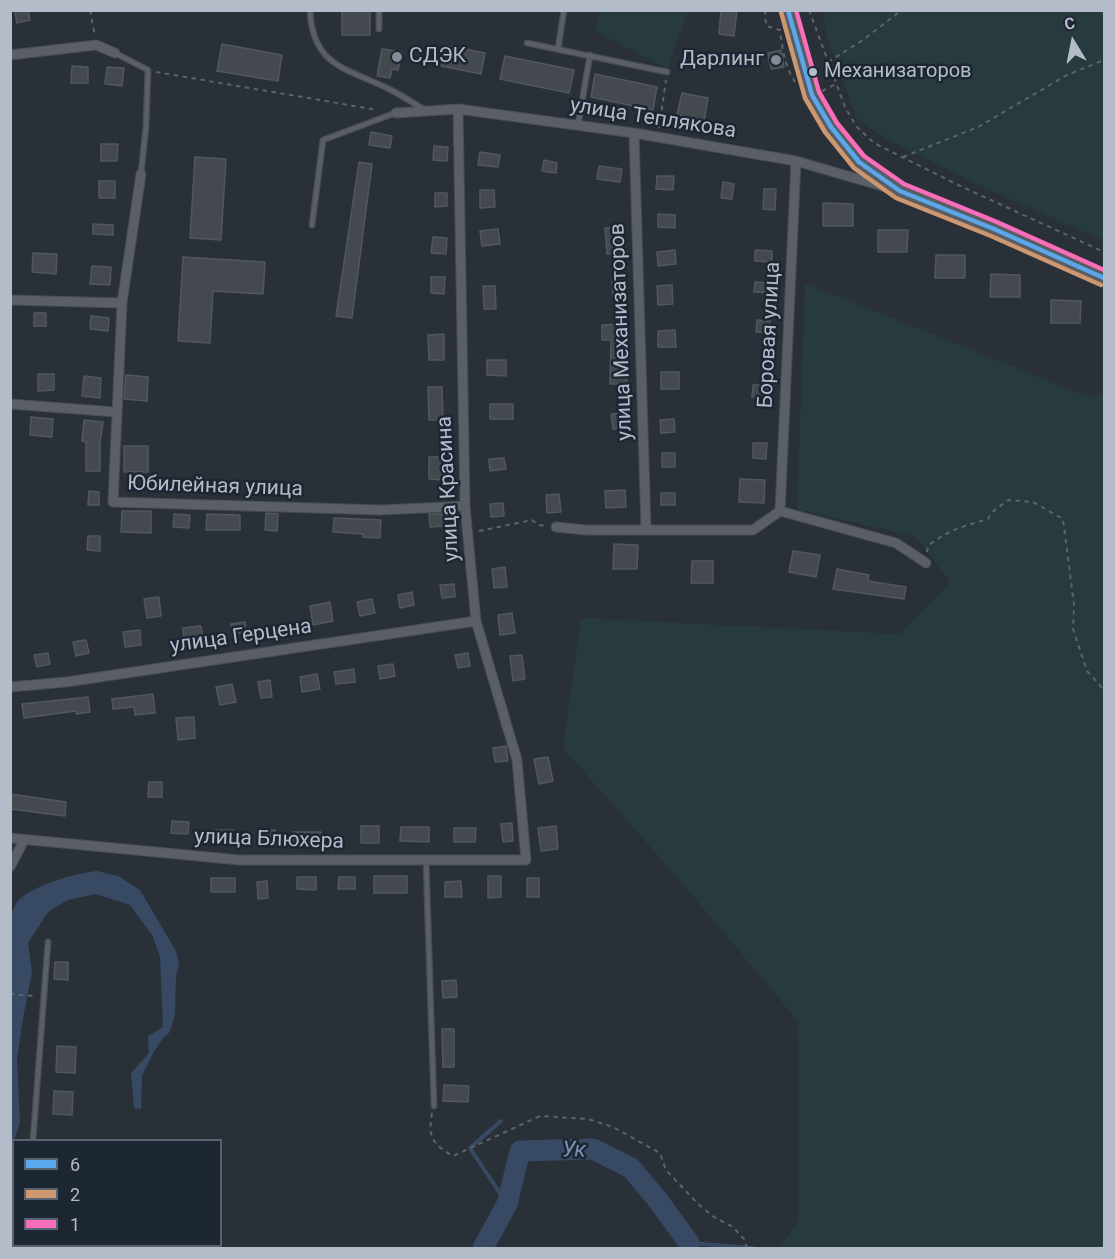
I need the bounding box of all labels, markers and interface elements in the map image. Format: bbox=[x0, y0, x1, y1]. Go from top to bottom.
north arrow bbox=[1043, 12, 1103, 72]
text: С bbox=[1063, 14, 1077, 34]
place label: СДЭК bbox=[409, 44, 466, 70]
place label: Дарлинг bbox=[680, 47, 764, 73]
marker: СДЭК bbox=[390, 50, 404, 64]
marker: Дарлинг bbox=[769, 53, 783, 67]
place label: Механизаторов bbox=[824, 60, 972, 84]
marker: Механизаторов bbox=[807, 66, 819, 78]
street label: улица Теплякова bbox=[568, 93, 738, 145]
street label: улица Механизаторов bbox=[606, 223, 638, 441]
street label: Боровая улица bbox=[754, 261, 786, 409]
street label: улица Красина bbox=[433, 415, 465, 563]
street label: Юбилейная улица bbox=[127, 471, 303, 503]
street label: улица Герцена bbox=[169, 615, 313, 659]
street label: улица Блюхера bbox=[194, 825, 344, 855]
water label: Ук bbox=[562, 1138, 586, 1164]
legend bbox=[12, 1139, 222, 1247]
text: 6 bbox=[70, 1154, 80, 1175]
text: 2 bbox=[70, 1184, 80, 1205]
text: 1 bbox=[70, 1214, 80, 1235]

